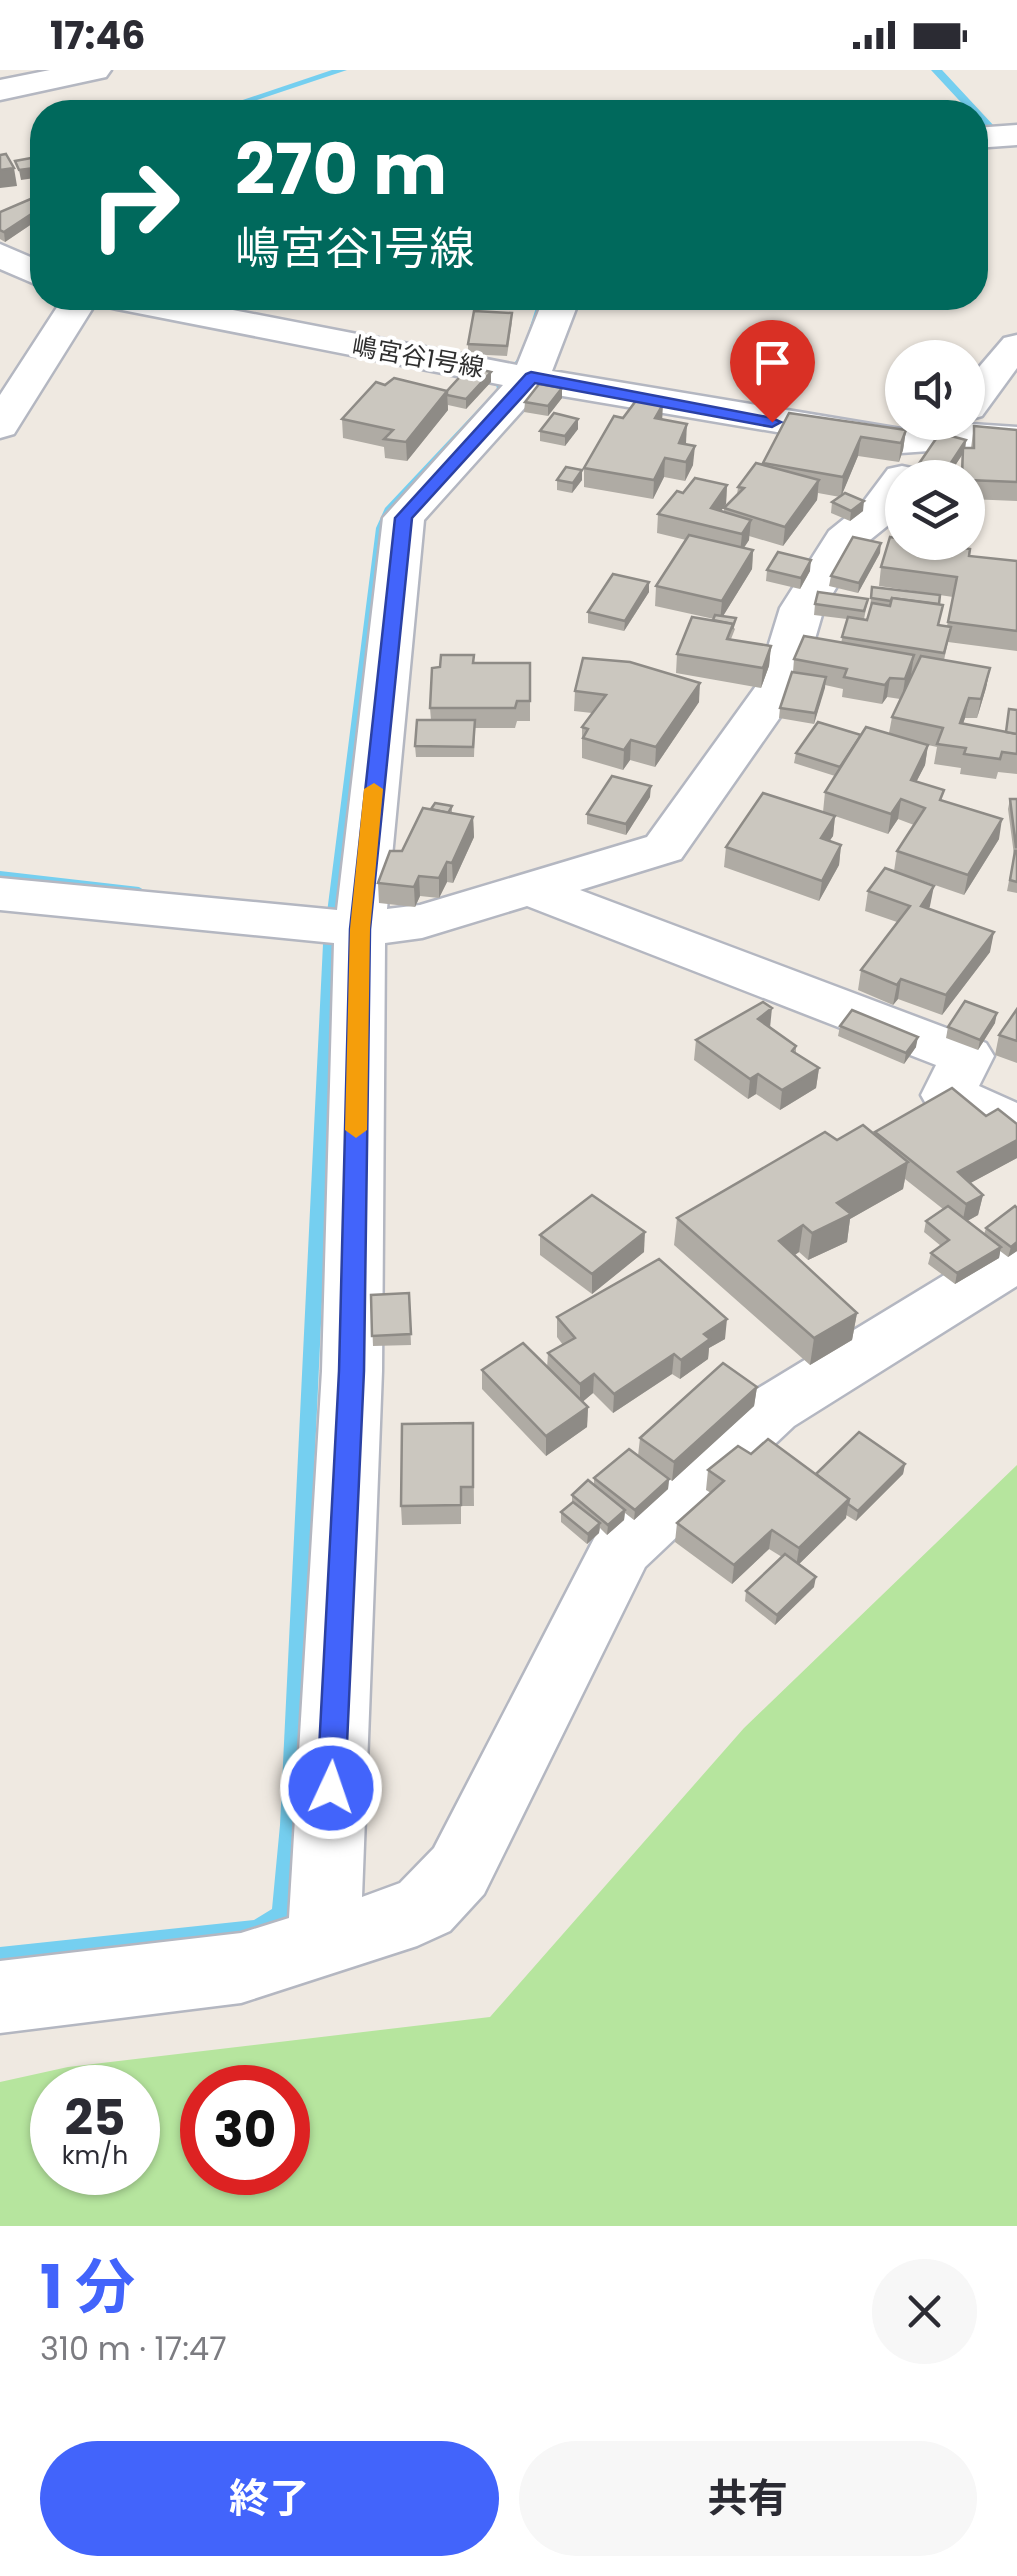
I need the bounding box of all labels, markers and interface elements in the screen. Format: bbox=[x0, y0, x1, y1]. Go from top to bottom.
text: 17:46 bbox=[50, 9, 145, 62]
text: 270 m bbox=[235, 120, 447, 219]
icon: right bbox=[70, 140, 200, 270]
text: 嶋宮谷1号線 bbox=[235, 217, 474, 280]
pin bbox=[730, 320, 815, 423]
street label: 嶋宮谷1号線 bbox=[349, 328, 487, 386]
icon: arrive bbox=[745, 335, 800, 390]
map controls bbox=[885, 340, 985, 560]
button: sound bbox=[885, 340, 985, 440]
button: layers bbox=[885, 460, 985, 560]
position arrow bbox=[279, 1736, 383, 1840]
speed limit sign: 30 bbox=[180, 2065, 310, 2195]
text: 25 bbox=[64, 2082, 126, 2153]
text: km/h bbox=[62, 2138, 128, 2173]
text: 1 分 bbox=[40, 2245, 135, 2329]
button: close bbox=[872, 2259, 977, 2364]
text: 310 m · 17:47 bbox=[40, 2326, 227, 2371]
button: 終了 bbox=[40, 2441, 499, 2556]
button: 共有 bbox=[519, 2441, 977, 2556]

